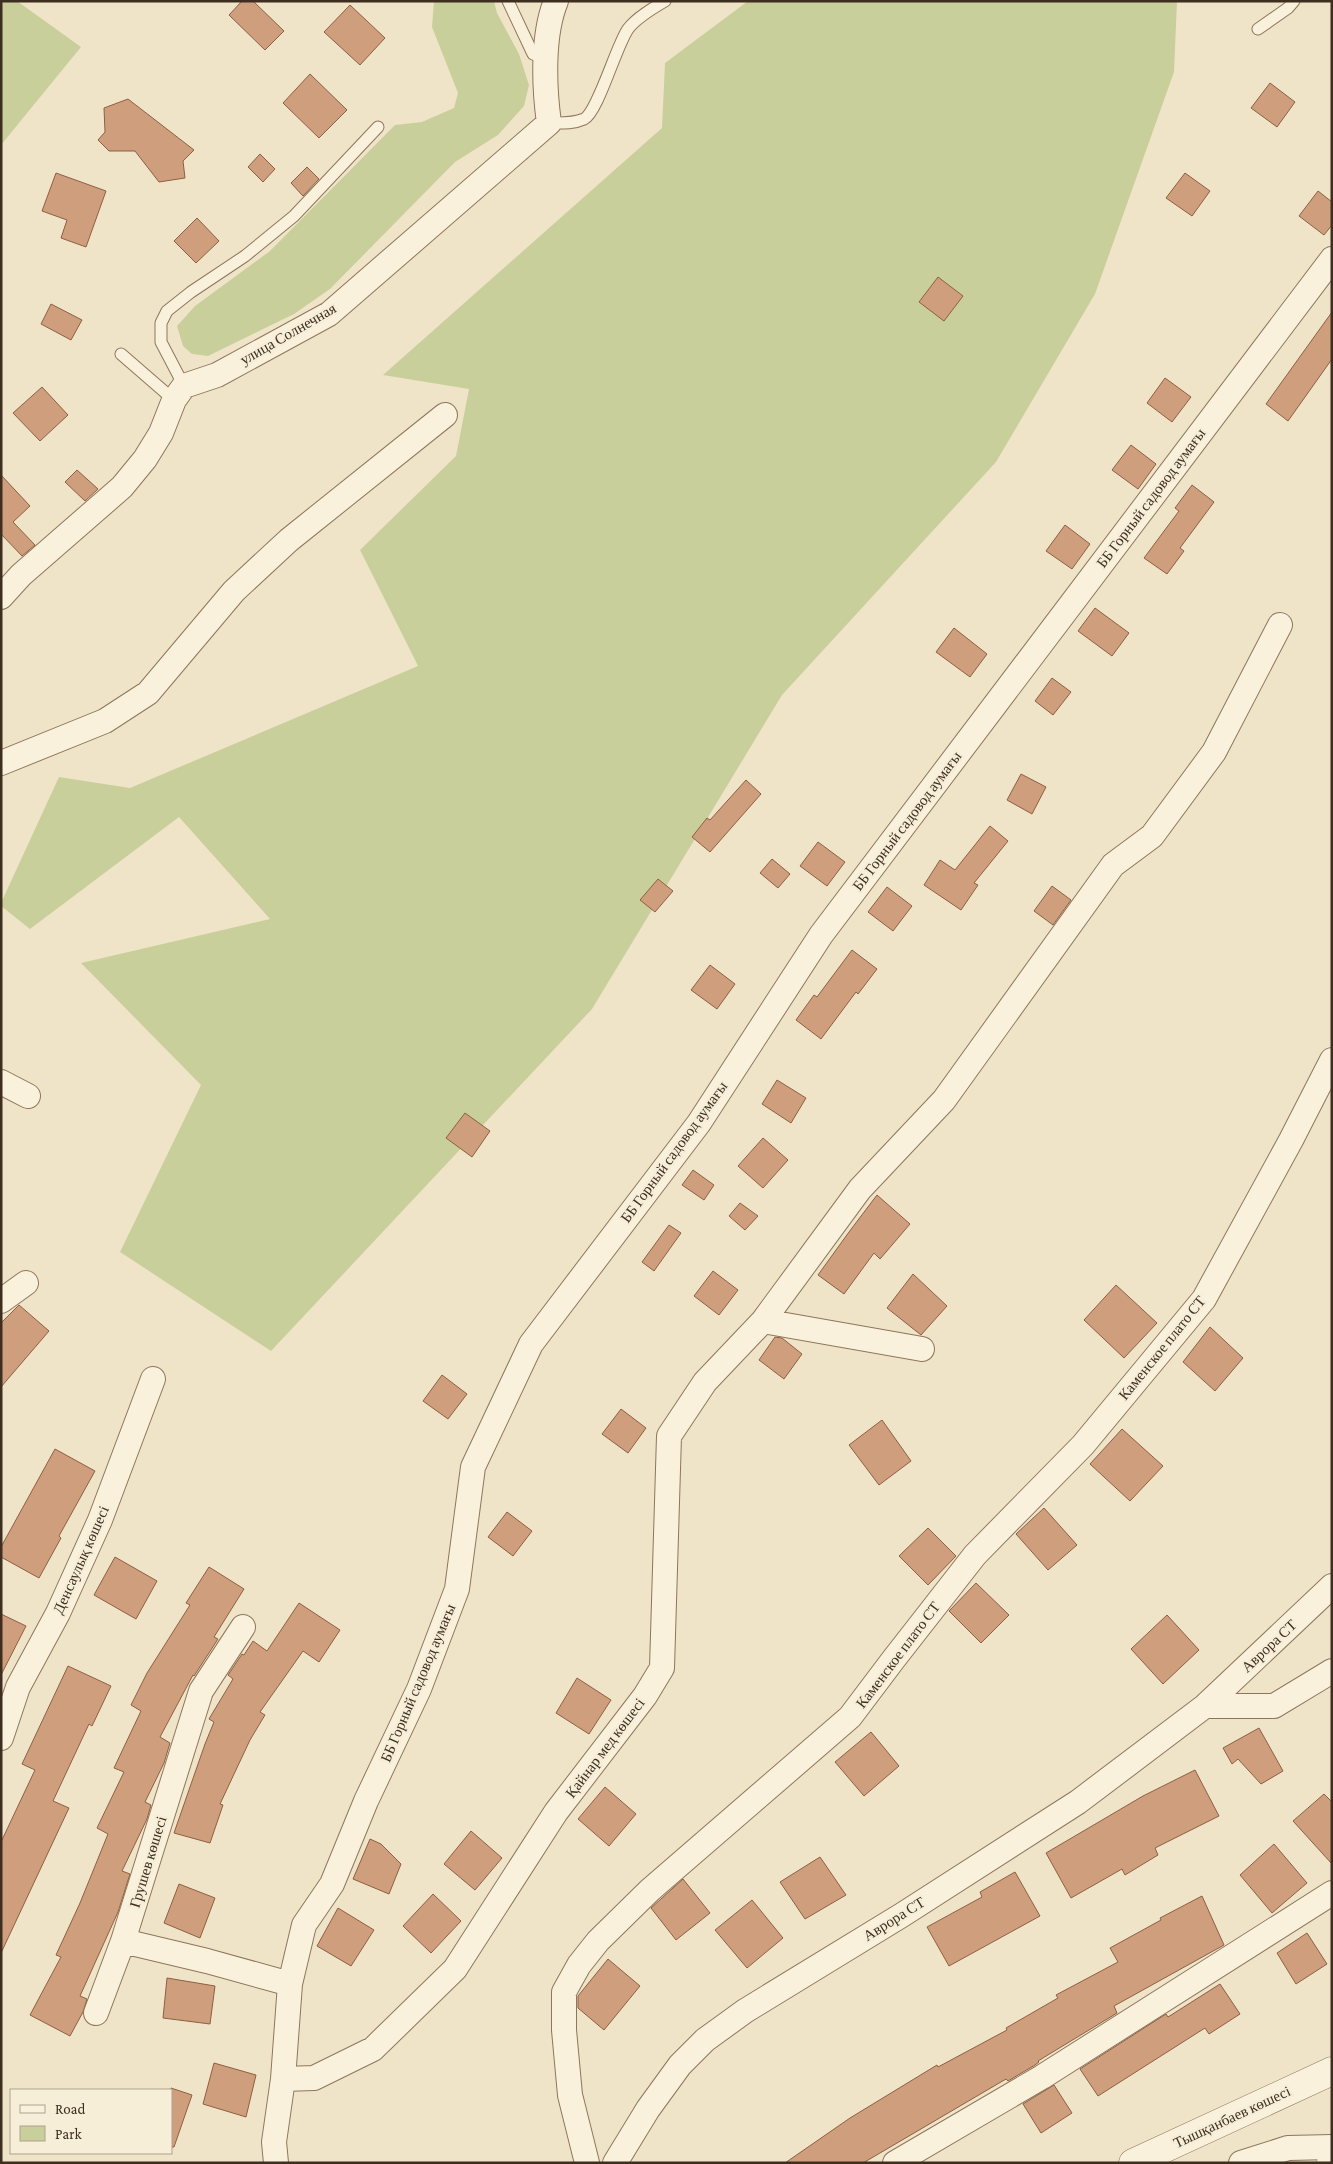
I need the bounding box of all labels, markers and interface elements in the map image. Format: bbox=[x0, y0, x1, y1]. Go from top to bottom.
street label: улица Солнечная bbox=[237, 300, 339, 368]
street label: ББ Горный садовод аумағы bbox=[1093, 425, 1209, 571]
street label: ББ Горный садовод аумағы bbox=[849, 748, 965, 894]
street label: ББ Горный садовод аумағы bbox=[618, 1079, 730, 1225]
street label: Каменское плато СТ bbox=[1115, 1293, 1209, 1403]
street label: Денсаулық көшесі bbox=[50, 1504, 112, 1616]
street label: Каменское плато СТ bbox=[853, 1599, 943, 1711]
street label: ББ Горный садовод аумағы bbox=[377, 1602, 459, 1764]
street label: Аврора СТ bbox=[1238, 1617, 1300, 1675]
street label: Қайнар мед көшесі bbox=[562, 1695, 648, 1801]
street label: Грушев көшесі bbox=[126, 1814, 170, 1910]
street label: Аврора СТ bbox=[860, 1894, 928, 1944]
street label: Тышқанбаев көшесі bbox=[1171, 2083, 1293, 2151]
legend bbox=[10, 2089, 172, 2154]
text: Road bbox=[55, 2101, 86, 2117]
text: Park bbox=[55, 2126, 82, 2142]

